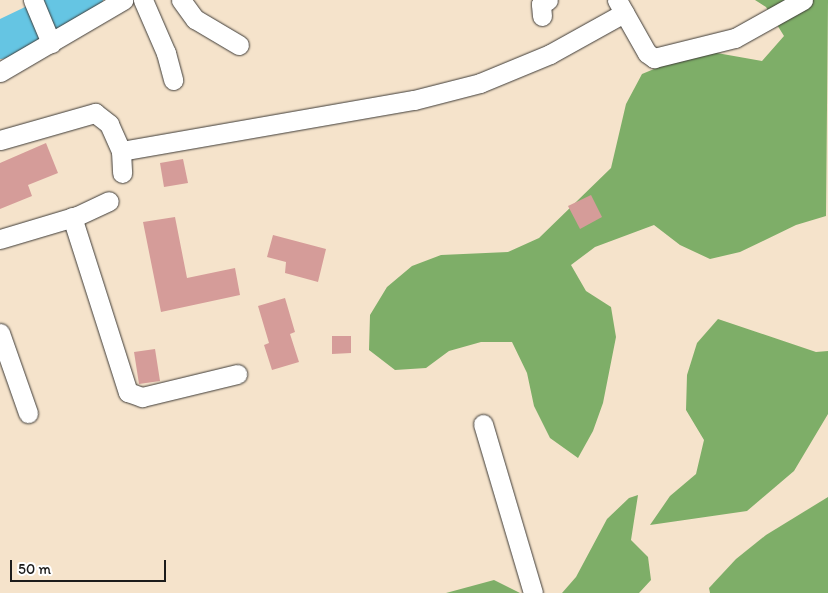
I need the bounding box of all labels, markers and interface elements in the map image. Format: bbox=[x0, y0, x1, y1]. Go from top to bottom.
scale bar bbox=[12, 550, 169, 582]
text: 50 m bbox=[18, 560, 51, 578]

